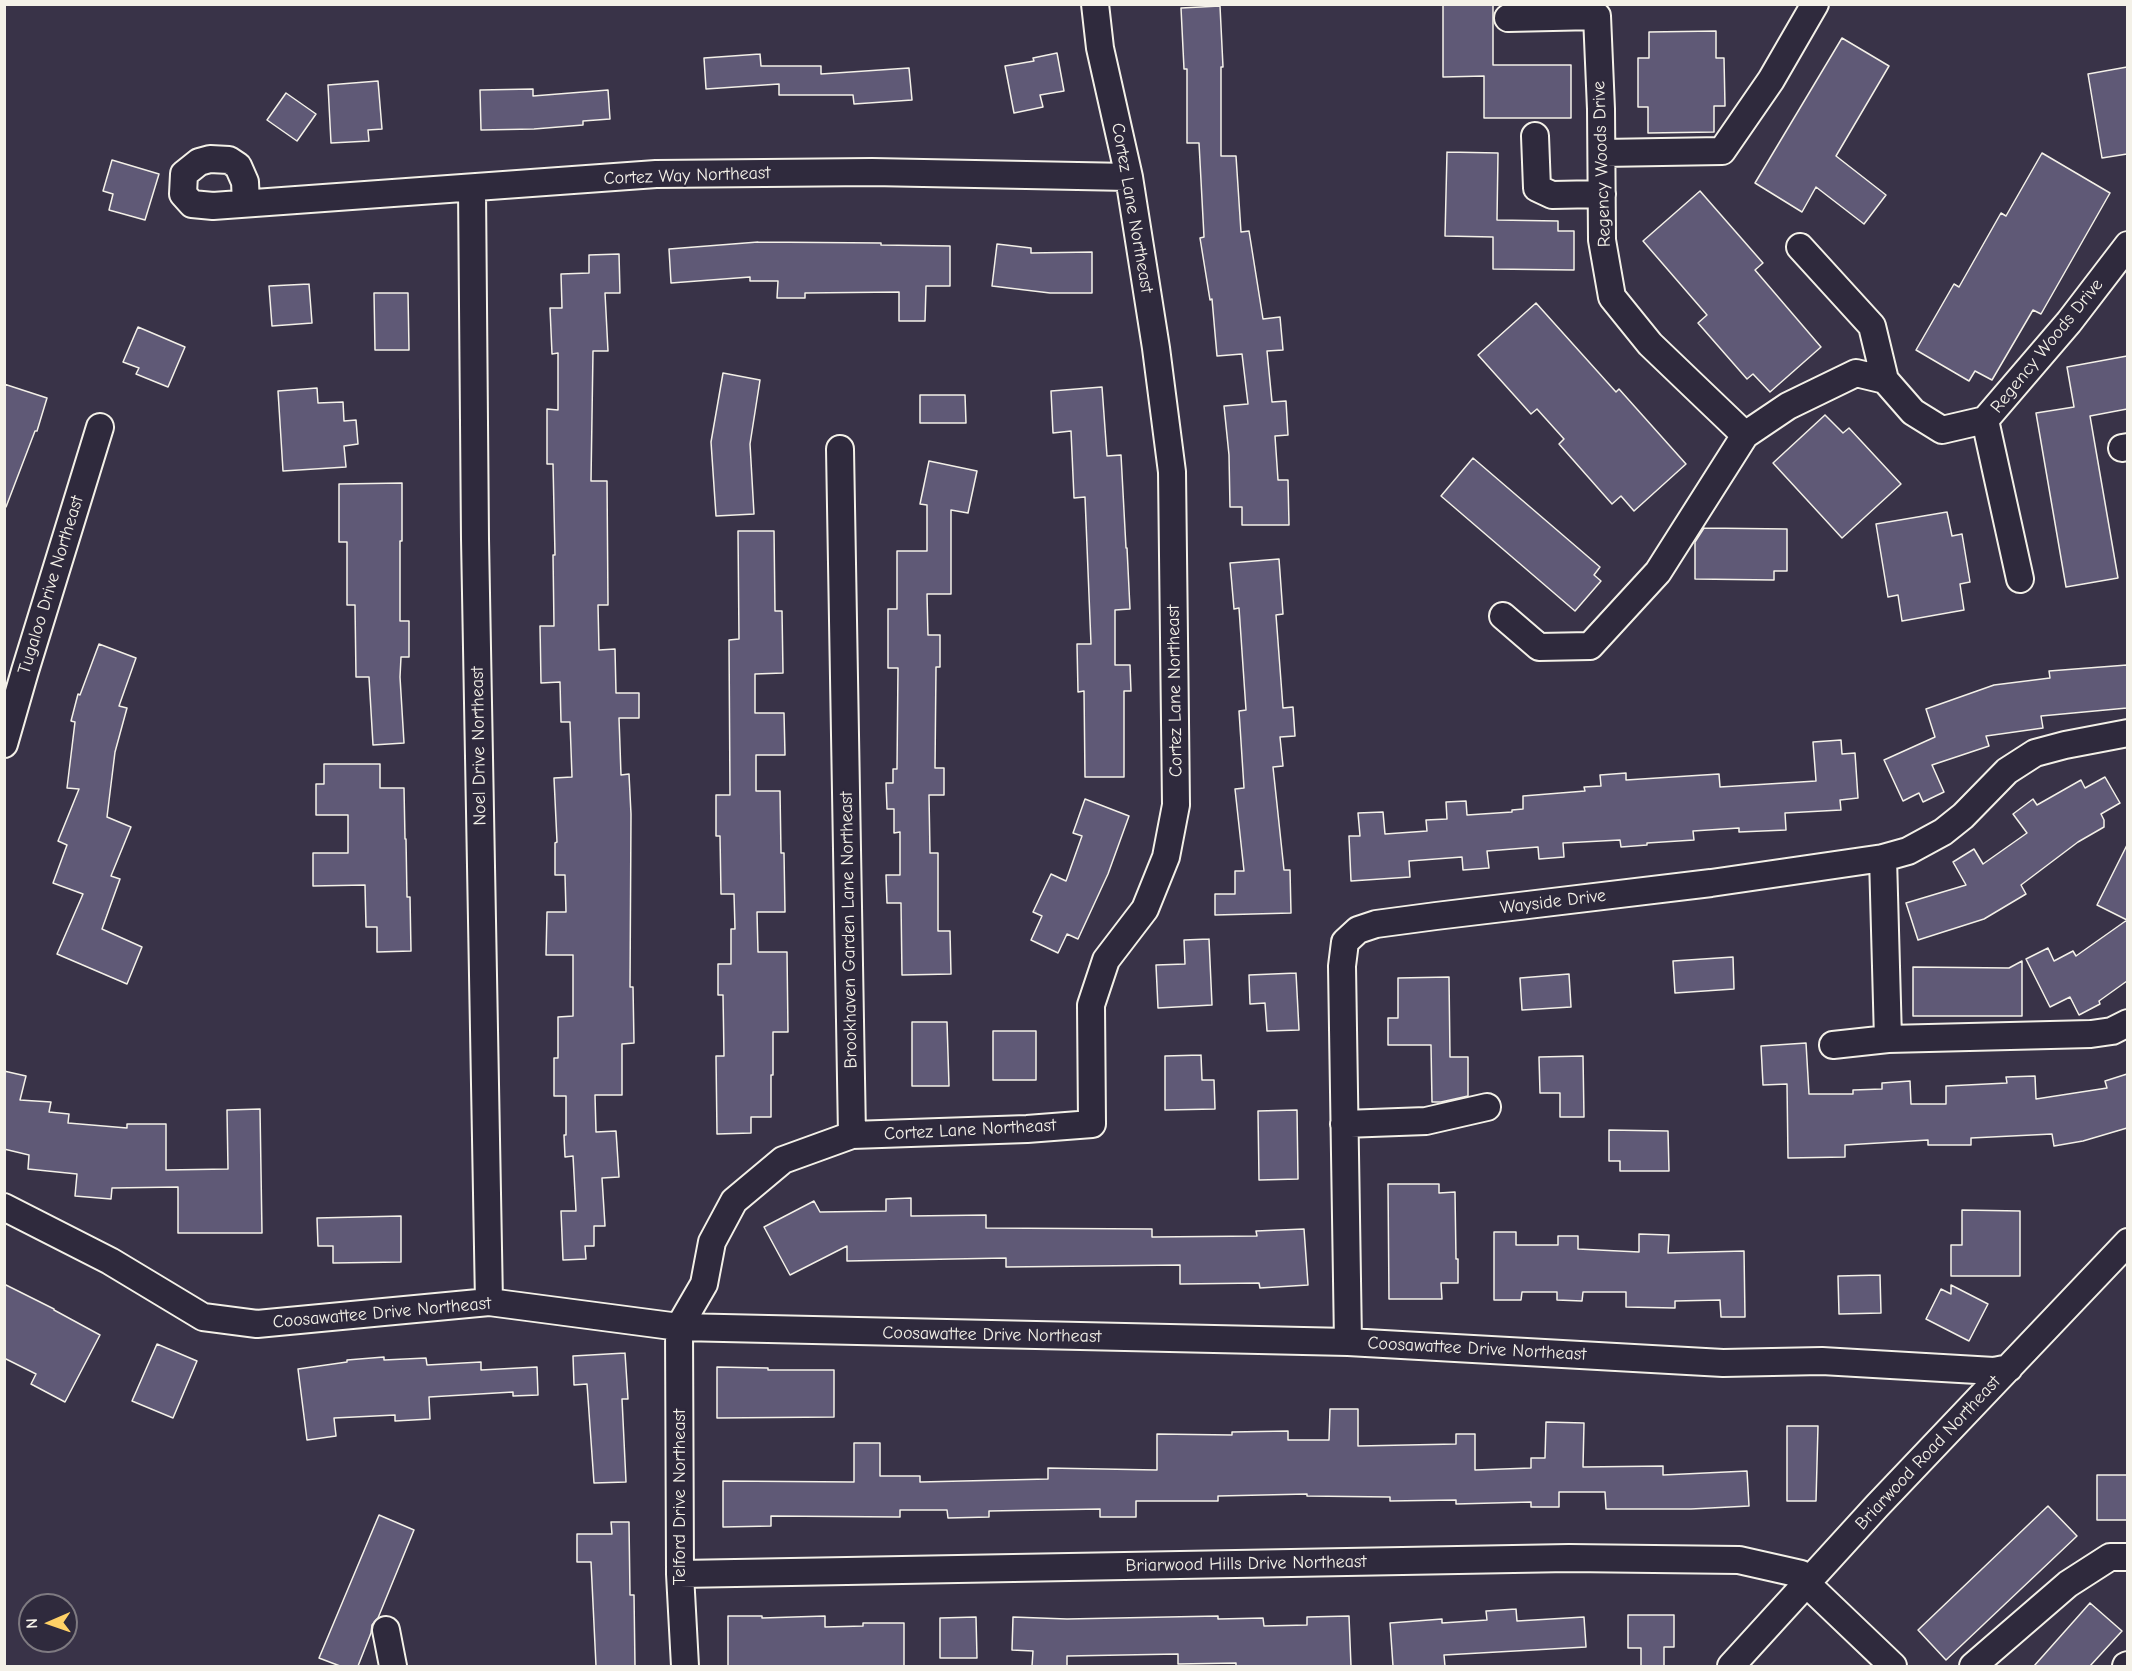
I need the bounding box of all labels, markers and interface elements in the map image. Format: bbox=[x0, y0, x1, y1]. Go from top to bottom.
street label: Regency Woods Drive bbox=[1588, 80, 1616, 248]
street label: Cortez Lane Northeast bbox=[1106, 121, 1158, 295]
street label: Cortez Way Northeast bbox=[603, 162, 771, 190]
street label: Regency Woods Drive bbox=[1986, 275, 2108, 417]
street label: Tugaloo Drive Northeast bbox=[14, 493, 88, 677]
street label: Cortez Lane Northeast bbox=[1163, 605, 1187, 777]
street label: Noel Drive Northeast bbox=[467, 666, 491, 826]
street label: Brookhaven Garden Lane Northeast bbox=[836, 791, 862, 1069]
street label: Wayside Drive bbox=[1499, 885, 1607, 919]
street label: Cortez Lane Northeast bbox=[883, 1115, 1057, 1145]
street label: Coosawattee Drive Northeast bbox=[272, 1293, 492, 1333]
street label: Coosawattee Drive Northeast bbox=[882, 1322, 1102, 1348]
street label: Coosawattee Drive Northeast bbox=[1367, 1332, 1587, 1366]
street label: Briarwood Road Northeast bbox=[1851, 1371, 2005, 1535]
street label: Telford Drive Northeast bbox=[669, 1409, 691, 1585]
street label: Briarwood Hills Drive Northeast bbox=[1125, 1551, 1367, 1577]
north arrow bbox=[18, 1593, 78, 1653]
text: N bbox=[23, 1618, 41, 1629]

